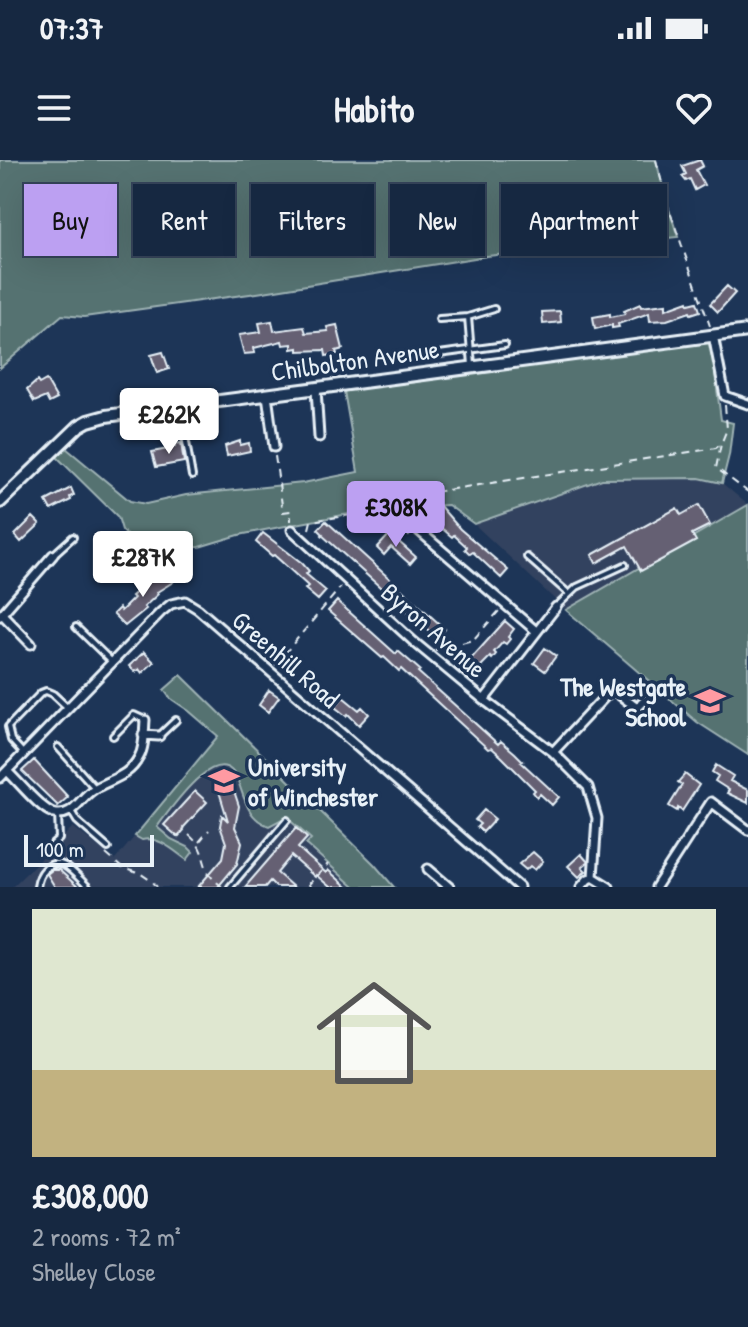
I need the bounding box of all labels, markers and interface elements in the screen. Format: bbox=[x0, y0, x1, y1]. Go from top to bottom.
text: 07:37 bbox=[40, 8, 104, 48]
text: Habito bbox=[334, 84, 414, 133]
icon: menu bbox=[32, 86, 76, 130]
icon: heart bbox=[672, 86, 716, 130]
chip: Buy bbox=[24, 184, 117, 256]
chip: Rent bbox=[133, 184, 235, 256]
chip: Filters bbox=[251, 184, 374, 256]
chip: New bbox=[390, 184, 485, 256]
chip: Apartment bbox=[501, 184, 667, 256]
street label: Chilbolton Avenue bbox=[269, 331, 441, 389]
pin: £262K bbox=[113, 388, 225, 456]
text: £262K bbox=[138, 396, 200, 431]
pin: £308K bbox=[340, 481, 452, 549]
text: £308K bbox=[365, 489, 427, 524]
pin: £287K bbox=[87, 531, 199, 599]
text: £287K bbox=[111, 539, 175, 574]
street label: Byron Avenue bbox=[374, 575, 494, 685]
street label: Greenhill Road bbox=[225, 603, 347, 715]
place label: The Westgate School bbox=[559, 669, 687, 734]
school or university icon: The Westgate School bbox=[693, 684, 727, 718]
place label: University of Winchester bbox=[248, 749, 379, 814]
school or university icon: University of Winchester bbox=[207, 764, 241, 798]
scale bar bbox=[24, 831, 154, 867]
text: 100 m bbox=[36, 834, 84, 864]
icon: home bbox=[302, 961, 446, 1105]
text: £308,000 bbox=[32, 1173, 148, 1219]
text: 2 rooms · 72 m² bbox=[32, 1219, 181, 1254]
text: Shelley Close bbox=[32, 1254, 156, 1289]

